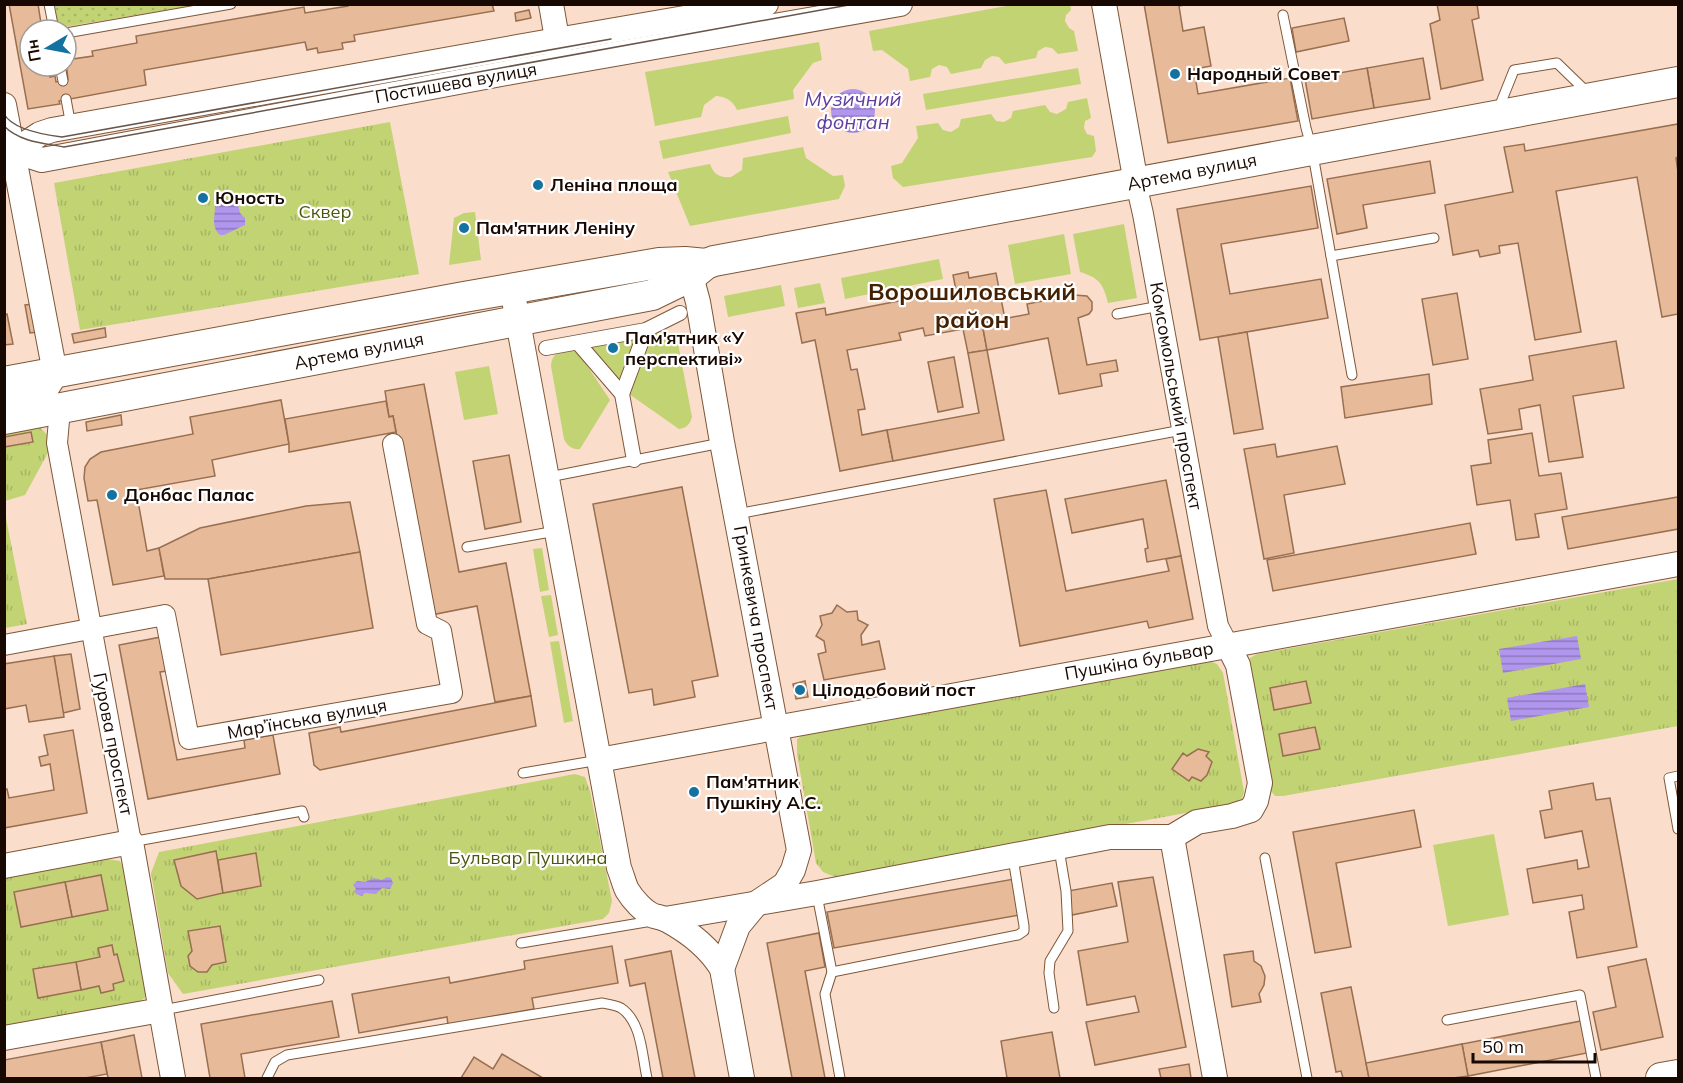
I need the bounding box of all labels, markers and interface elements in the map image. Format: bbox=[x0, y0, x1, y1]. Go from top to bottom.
north arrow bbox=[18, 18, 78, 78]
text: Пн bbox=[21, 38, 45, 63]
street label: Постишева вулиця bbox=[373, 57, 539, 108]
place label: Народный Совет bbox=[1187, 62, 1340, 85]
marker: Народный Совет bbox=[1168, 67, 1182, 81]
water label: Музичний фонтан bbox=[804, 86, 902, 134]
street label: Артема вулиця bbox=[1125, 148, 1259, 195]
place label: Леніна площа bbox=[550, 173, 678, 196]
marker: Леніна площа bbox=[531, 178, 545, 192]
place label: Юность bbox=[215, 186, 285, 209]
marker: Юность bbox=[196, 191, 210, 205]
park label: Сквер bbox=[299, 200, 352, 223]
place label: Пам'ятник Леніну bbox=[476, 216, 635, 239]
marker: Пам'ятник Леніну bbox=[457, 221, 471, 235]
district label: Ворошиловський район bbox=[868, 276, 1076, 334]
street label: Комсомольський проспект bbox=[1145, 280, 1208, 513]
place label: Пам'ятник «У перспективі» bbox=[625, 326, 745, 370]
street label: Артема вулиця bbox=[292, 327, 426, 374]
marker: Пам'ятник «У перспективі» bbox=[606, 341, 620, 355]
place label: Донбас Палас bbox=[124, 483, 254, 506]
marker: Донбас Палас bbox=[105, 488, 119, 502]
street label: Гринкевича проспект bbox=[729, 524, 784, 713]
street label: Пушкіна бульвар bbox=[1063, 636, 1215, 685]
street label: Гурова проспект bbox=[88, 670, 139, 818]
place label: Цілодобовий пост bbox=[812, 678, 976, 701]
marker: Цілодобовий пост bbox=[793, 683, 807, 697]
street label: Мар’їнська вулиця bbox=[225, 693, 389, 744]
place label: Пам'ятник Пушкіну А.С. bbox=[706, 770, 821, 814]
marker: Пам'ятник Пушкіну А.С. bbox=[687, 785, 701, 799]
park label: Бульвар Пушкина bbox=[449, 846, 607, 869]
scale bar bbox=[1473, 1026, 1594, 1064]
text: 50 m bbox=[1482, 1035, 1524, 1058]

